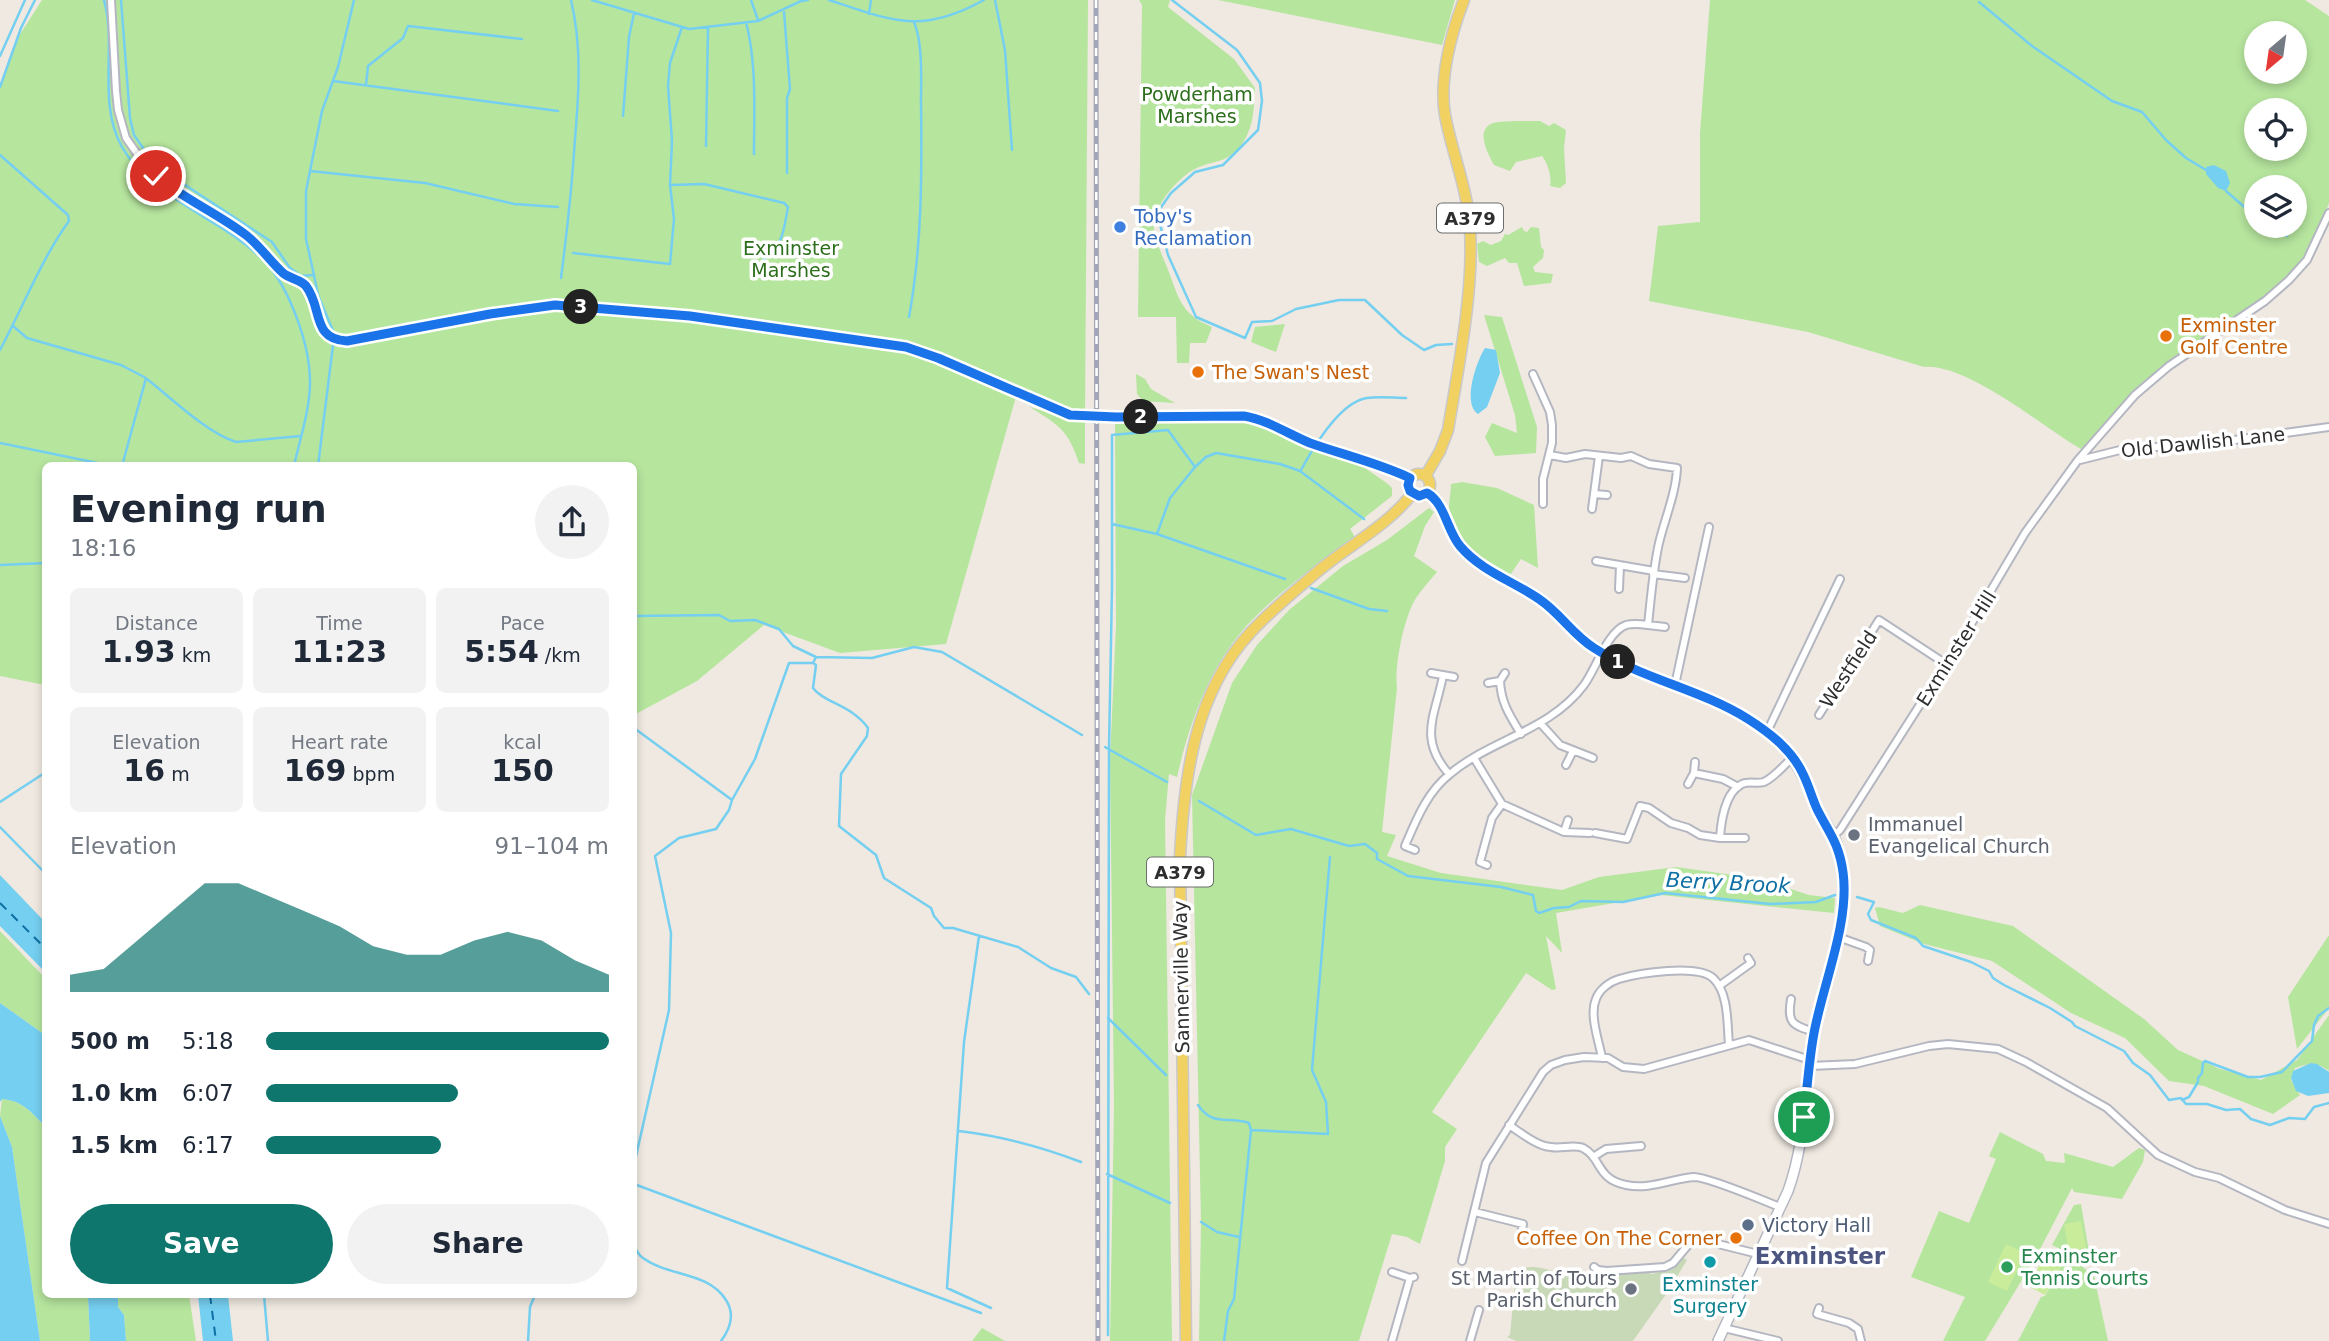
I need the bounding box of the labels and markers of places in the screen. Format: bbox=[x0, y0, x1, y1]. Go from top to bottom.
pin bbox=[126, 146, 186, 206]
place label: Toby's Reclamation bbox=[1133, 205, 1252, 249]
marker: Toby's Reclamation bbox=[1112, 219, 1128, 235]
pin: 3 bbox=[564, 290, 598, 324]
place label: Exminster Golf Centre bbox=[2180, 314, 2288, 358]
marker: Exminster Golf Centre bbox=[2158, 328, 2174, 344]
place label: The Swan's Nest bbox=[1211, 361, 1369, 383]
marker: The Swan's Nest bbox=[1190, 364, 1206, 380]
pin: 2 bbox=[1124, 400, 1158, 434]
pin: 1 bbox=[1600, 644, 1636, 680]
place label: Immanuel Evangelical Church bbox=[1868, 813, 2050, 857]
marker: Immanuel Evangelical Church bbox=[1846, 827, 1862, 843]
pin bbox=[1774, 1087, 1834, 1147]
place label: Victory Hall bbox=[1762, 1214, 1871, 1236]
marker: Victory Hall bbox=[1740, 1217, 1756, 1233]
place label: Coffee On The Corner bbox=[1516, 1227, 1722, 1249]
marker: Coffee On The Corner bbox=[1728, 1230, 1744, 1246]
place label: Exminster Tennis Courts bbox=[2020, 1245, 2148, 1289]
marker: Exminster Surgery bbox=[1702, 1254, 1718, 1270]
marker: Exminster Tennis Courts bbox=[1999, 1259, 2015, 1275]
place label: St Martin of Tours Parish Church bbox=[1451, 1267, 1617, 1311]
place label: Exminster Surgery bbox=[1662, 1273, 1758, 1317]
marker: St Martin of Tours Parish Church bbox=[1623, 1281, 1639, 1297]

